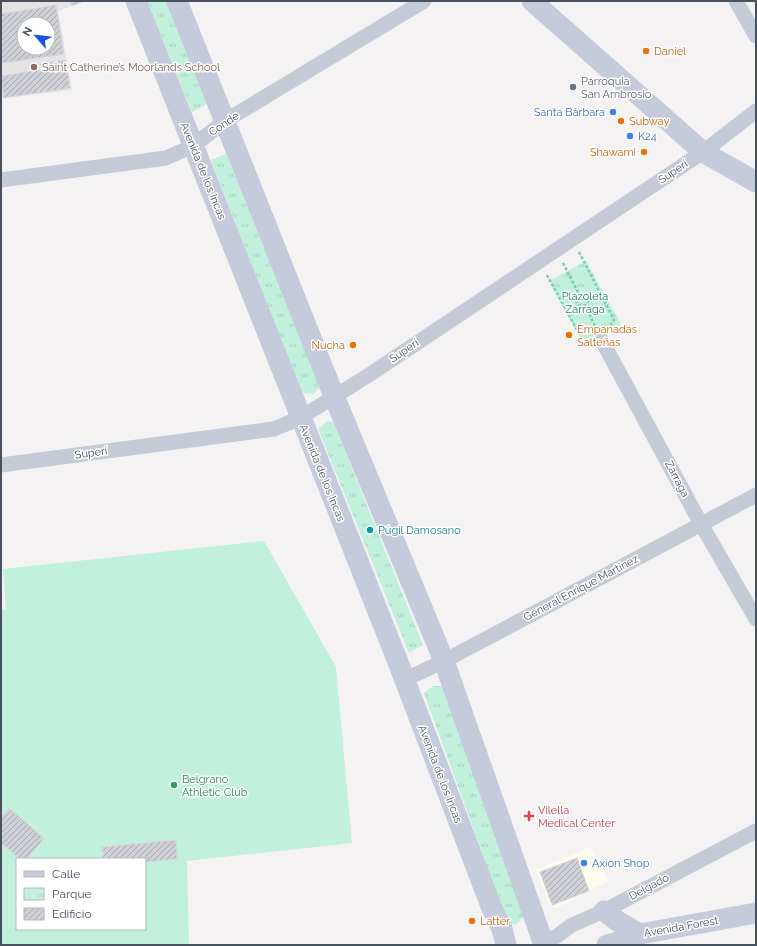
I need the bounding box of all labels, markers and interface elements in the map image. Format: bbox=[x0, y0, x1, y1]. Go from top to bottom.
north arrow bbox=[16, 16, 56, 56]
text: N bbox=[20, 25, 35, 38]
place label: Daniel bbox=[654, 45, 686, 58]
marker: Daniel bbox=[641, 46, 651, 56]
place label: Saint Catherine’s Moorlands School bbox=[42, 61, 220, 74]
marker: Saint Catherine’s Moorlands School bbox=[29, 62, 39, 72]
place label: Parroquia San Ambrosio bbox=[581, 75, 652, 101]
marker: Parroquia San Ambrosio bbox=[568, 82, 578, 92]
place label: Santa Bárbara bbox=[534, 106, 605, 119]
marker: Santa Bárbara bbox=[608, 107, 618, 117]
street label: Conde bbox=[206, 109, 242, 139]
place label: Subway bbox=[629, 115, 669, 128]
marker: Subway bbox=[616, 116, 626, 126]
street label: Avenida de los Incas bbox=[178, 120, 228, 222]
place label: K24 bbox=[638, 130, 657, 143]
marker: K24 bbox=[625, 131, 635, 141]
place label: Shawami bbox=[590, 146, 636, 159]
marker: Shawami bbox=[639, 147, 649, 157]
street label: Superí bbox=[656, 157, 691, 187]
park label: Plazoleta Zarraga bbox=[562, 290, 608, 316]
place label: Empanadas Salteñas bbox=[577, 323, 637, 349]
marker: Empanadas Salteñas bbox=[564, 330, 574, 340]
street label: Superí bbox=[387, 336, 422, 366]
place label: Nucha bbox=[312, 339, 345, 352]
marker: Nucha bbox=[348, 340, 358, 350]
street label: Avenida de los Incas bbox=[297, 422, 347, 524]
street label: Superí bbox=[74, 444, 109, 462]
street label: Zarraga bbox=[662, 459, 692, 499]
place label: Púgil Damosano bbox=[378, 524, 461, 537]
marker: Púgil Damosano bbox=[365, 525, 375, 535]
street label: General Enrique Martínez bbox=[521, 552, 641, 624]
street label: Avenida de los Incas bbox=[415, 723, 465, 825]
place label: Belgrano Athletic Club bbox=[182, 773, 248, 799]
marker: Belgrano Athletic Club bbox=[169, 780, 179, 790]
place label: Vilella Medical Center bbox=[538, 804, 615, 830]
marker: Vilella Medical Center bbox=[523, 810, 535, 822]
place label: Axion Shop bbox=[592, 857, 650, 870]
legend bbox=[16, 858, 146, 930]
marker: Axion Shop bbox=[579, 858, 589, 868]
text: Calle bbox=[52, 867, 80, 881]
street label: Delgado bbox=[627, 871, 672, 903]
text: Parque bbox=[52, 887, 92, 901]
text: Edificio bbox=[52, 907, 92, 921]
street label: Avenida Forest bbox=[643, 914, 720, 940]
place label: Latter bbox=[480, 915, 510, 928]
marker: Latter bbox=[467, 916, 477, 926]

